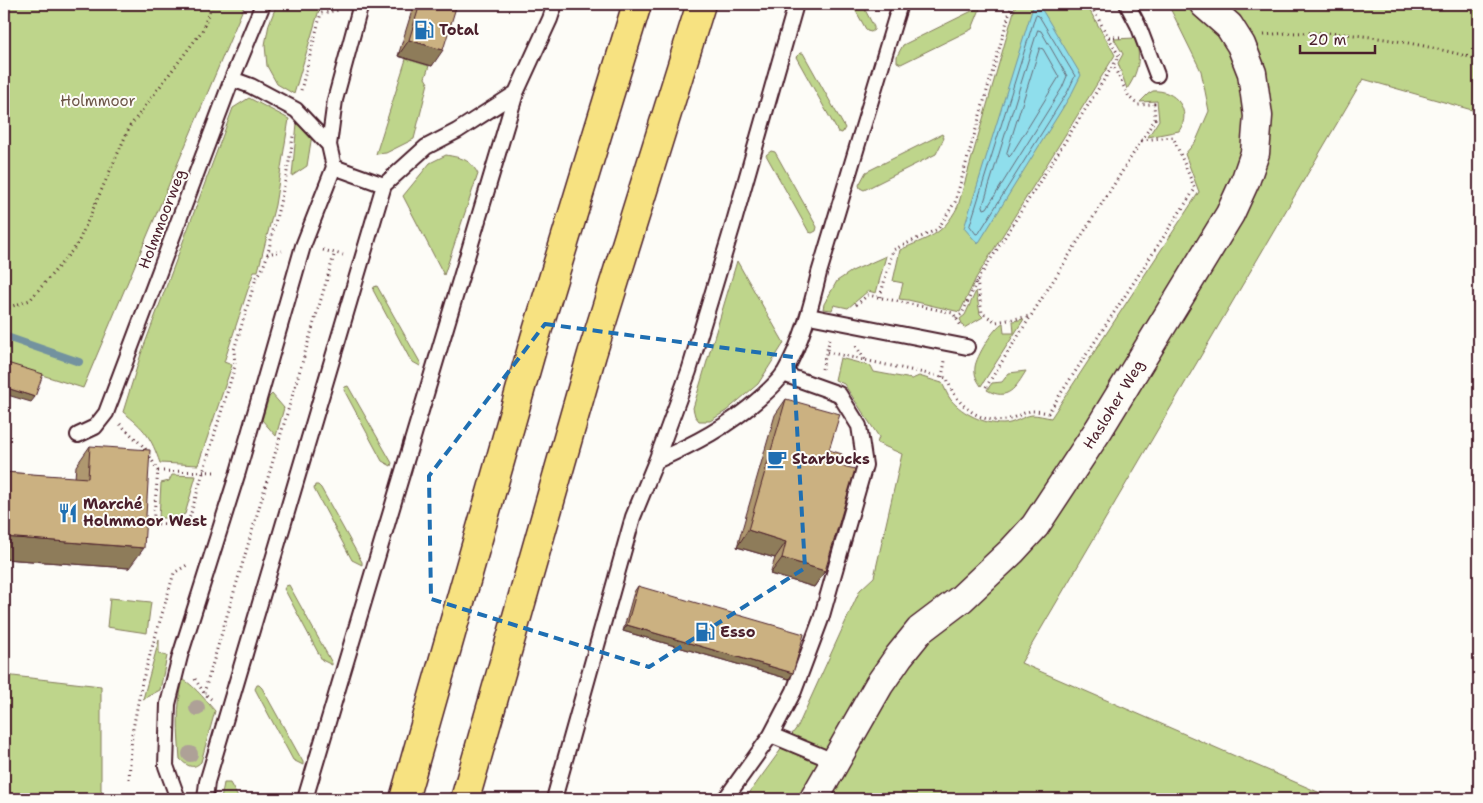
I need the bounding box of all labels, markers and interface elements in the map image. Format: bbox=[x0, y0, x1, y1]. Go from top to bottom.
fuel station icon: Total bbox=[413, 19, 435, 41]
place label: Total bbox=[439, 20, 479, 40]
scale bar bbox=[1300, 22, 1376, 54]
text: 20 m bbox=[1308, 30, 1347, 50]
park label: Holmmoor bbox=[60, 91, 136, 111]
street label: Holmmoorweg bbox=[134, 166, 190, 272]
street label: Hasloher Weg bbox=[1078, 356, 1149, 453]
cafe icon: Starbucks bbox=[766, 448, 788, 470]
place label: Starbucks bbox=[792, 449, 870, 469]
place label: Marché Holmmoor West bbox=[83, 494, 207, 531]
restaurant icon: Marché Holmmoor West bbox=[57, 502, 79, 524]
fuel station icon: Esso bbox=[694, 621, 716, 643]
place label: Esso bbox=[720, 622, 756, 642]

